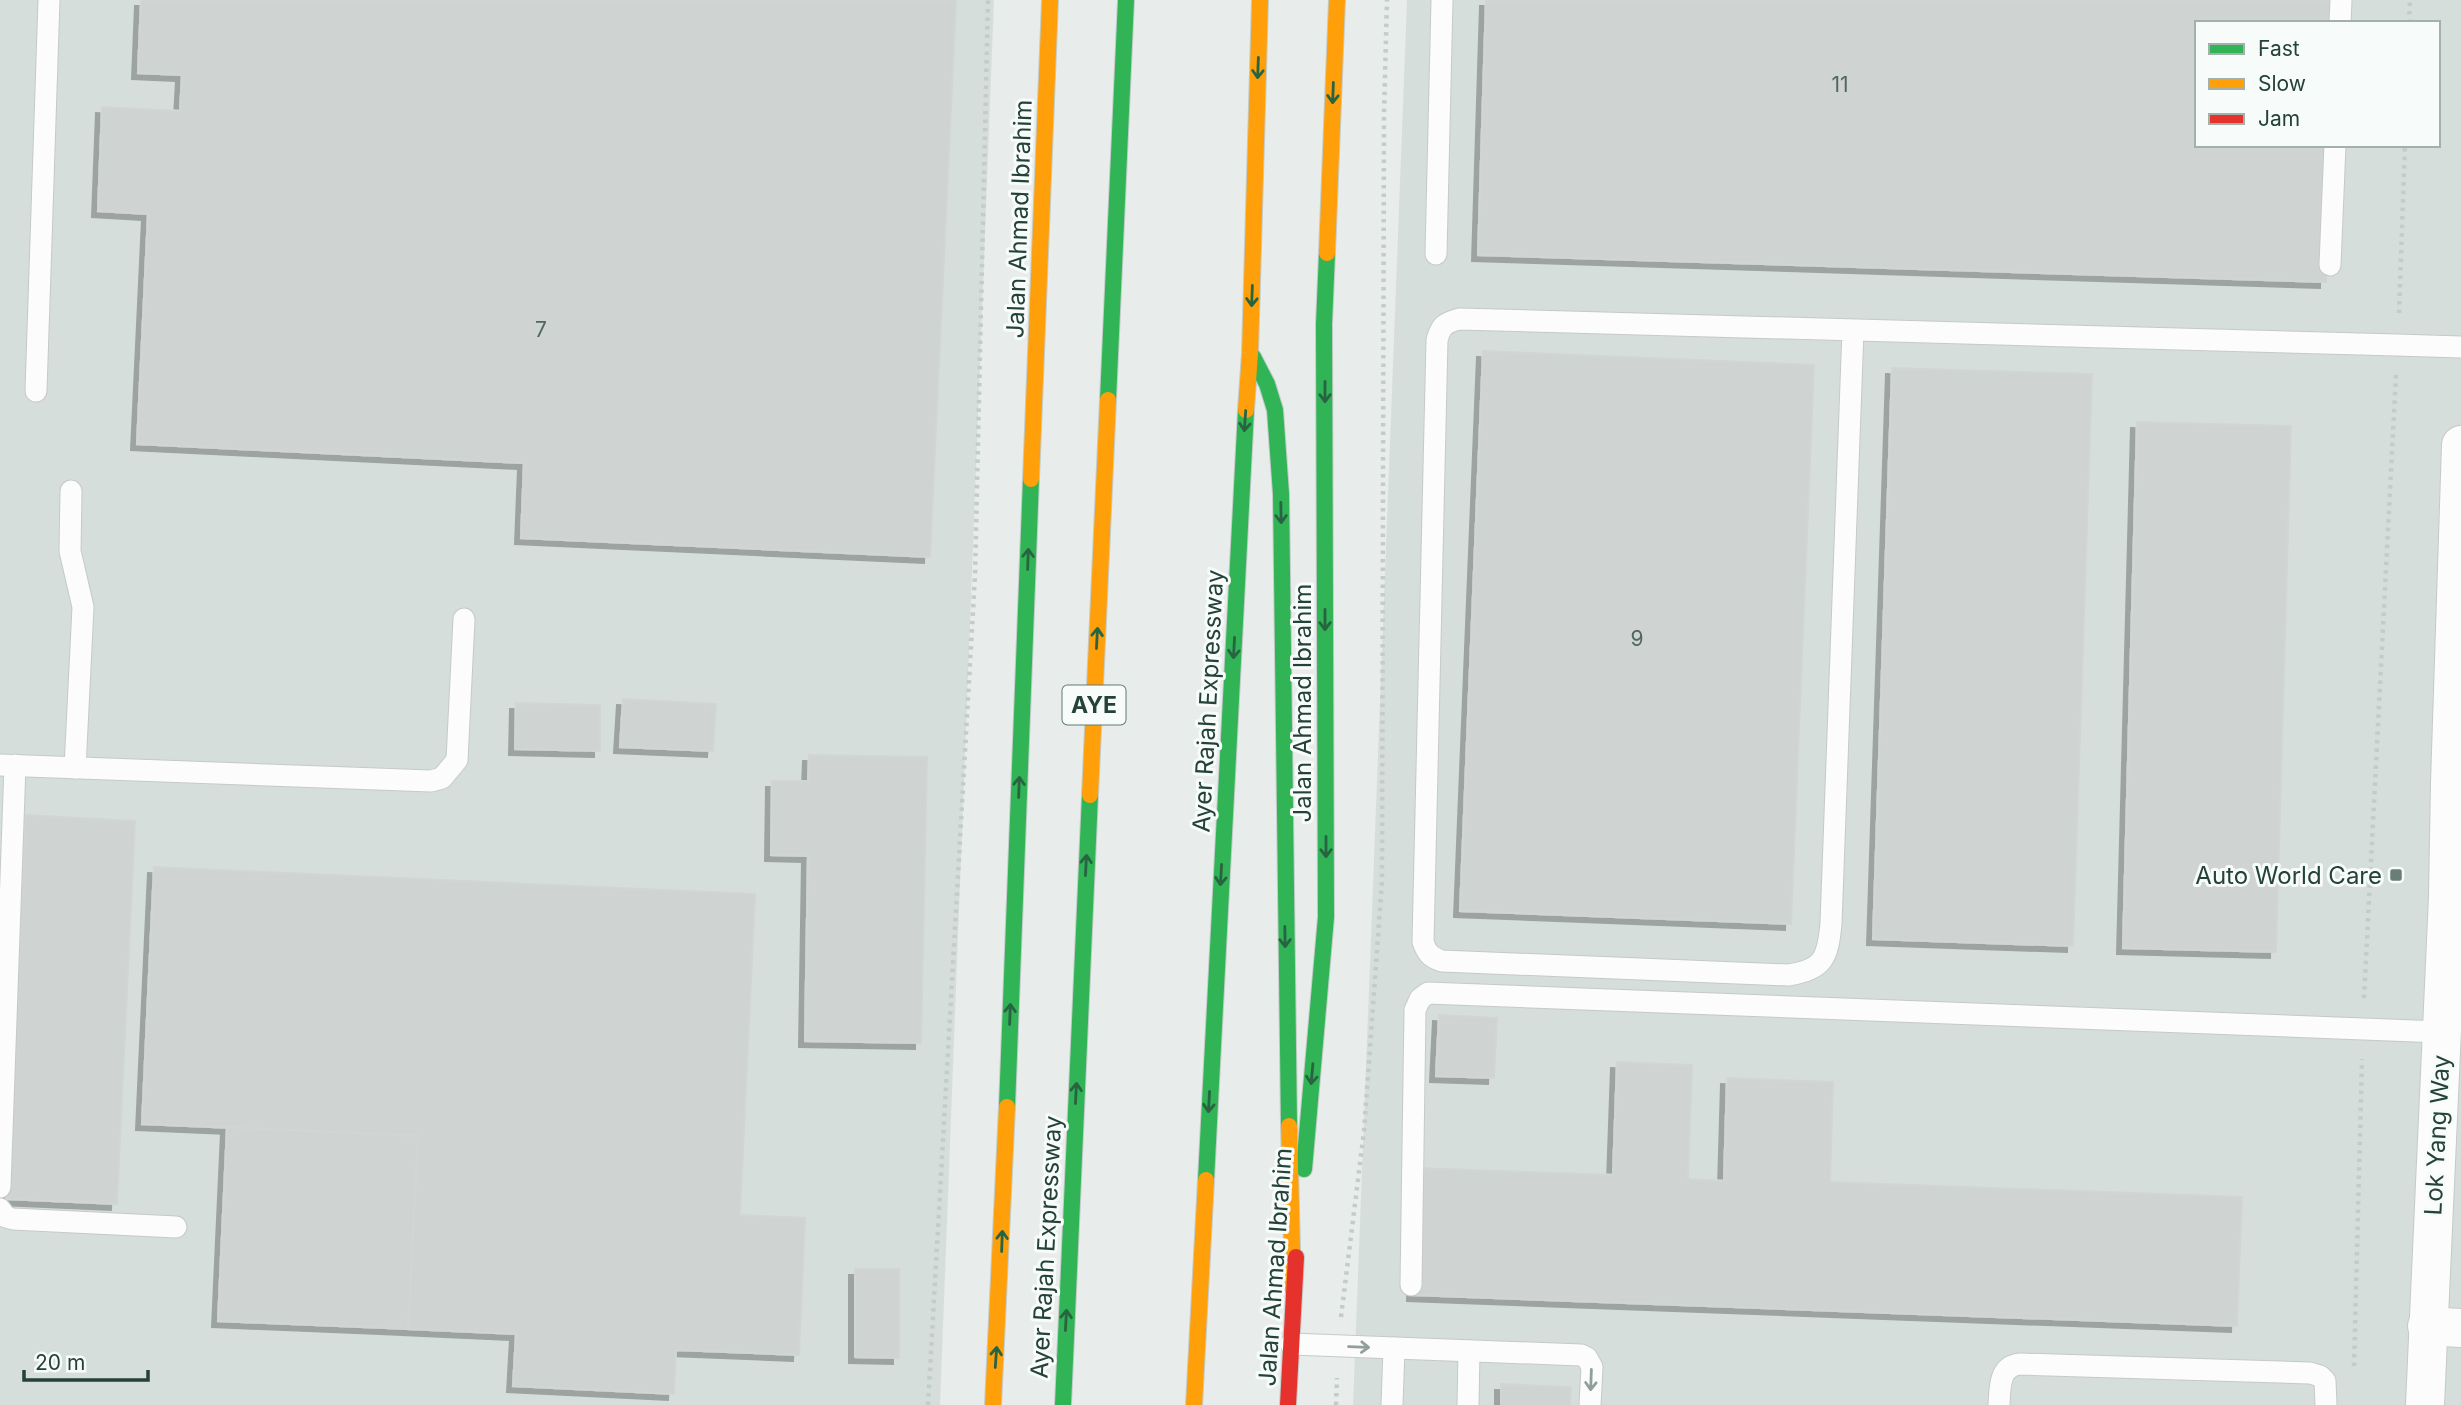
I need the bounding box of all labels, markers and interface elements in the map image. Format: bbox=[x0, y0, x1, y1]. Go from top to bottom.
legend bbox=[2195, 21, 2440, 147]
text: Fast bbox=[2258, 36, 2300, 61]
one-way arrow bbox=[1252, 56, 1265, 79]
text: Slow bbox=[2258, 71, 2306, 96]
house number: 11 bbox=[1831, 72, 1849, 97]
one-way arrow bbox=[1327, 81, 1340, 104]
street label: Jalan Ahmad Ibrahim bbox=[1000, 99, 1038, 339]
text: Jam bbox=[2258, 106, 2300, 131]
one-way arrow bbox=[1245, 284, 1259, 307]
house number: 7 bbox=[535, 317, 547, 342]
one-way arrow bbox=[1318, 381, 1332, 404]
one-way arrow bbox=[1238, 409, 1251, 431]
one-way arrow bbox=[1274, 502, 1288, 525]
one-way arrow bbox=[1022, 548, 1035, 571]
street label: Ayer Rajah Expressway bbox=[1187, 569, 1229, 833]
street label: Jalan Ahmad Ibrahim bbox=[1288, 584, 1317, 822]
one-way arrow bbox=[1318, 608, 1332, 631]
house number: 9 bbox=[1630, 626, 1644, 651]
one-way arrow bbox=[1090, 627, 1103, 650]
one-way arrow bbox=[1227, 636, 1240, 659]
road number: AYE bbox=[1062, 685, 1126, 724]
one-way arrow bbox=[1013, 775, 1026, 798]
one-way arrow bbox=[1319, 836, 1332, 859]
one-way arrow bbox=[1080, 854, 1093, 877]
place label: Auto World Care bbox=[2195, 861, 2382, 890]
one-way arrow bbox=[1215, 863, 1228, 886]
marker: Auto World Care bbox=[2388, 867, 2404, 883]
one-way arrow bbox=[1279, 925, 1292, 948]
one-way arrow bbox=[1004, 1003, 1017, 1026]
street label: Lok Yang Way bbox=[2418, 1054, 2456, 1216]
one-way arrow bbox=[1305, 1063, 1318, 1085]
one-way arrow bbox=[1070, 1082, 1083, 1104]
one-way arrow bbox=[1202, 1090, 1215, 1113]
street label: Ayer Rajah Expressway bbox=[1025, 1115, 1067, 1379]
street label: Jalan Ahmad Ibrahim bbox=[1252, 1147, 1298, 1387]
one-way arrow bbox=[995, 1230, 1008, 1253]
one-way arrow bbox=[1059, 1309, 1072, 1332]
scale bar bbox=[24, 1338, 149, 1382]
one-way arrow bbox=[1347, 1340, 1370, 1353]
one-way arrow bbox=[990, 1346, 1003, 1369]
text: 20 m bbox=[35, 1350, 85, 1375]
one-way arrow bbox=[1584, 1368, 1598, 1391]

